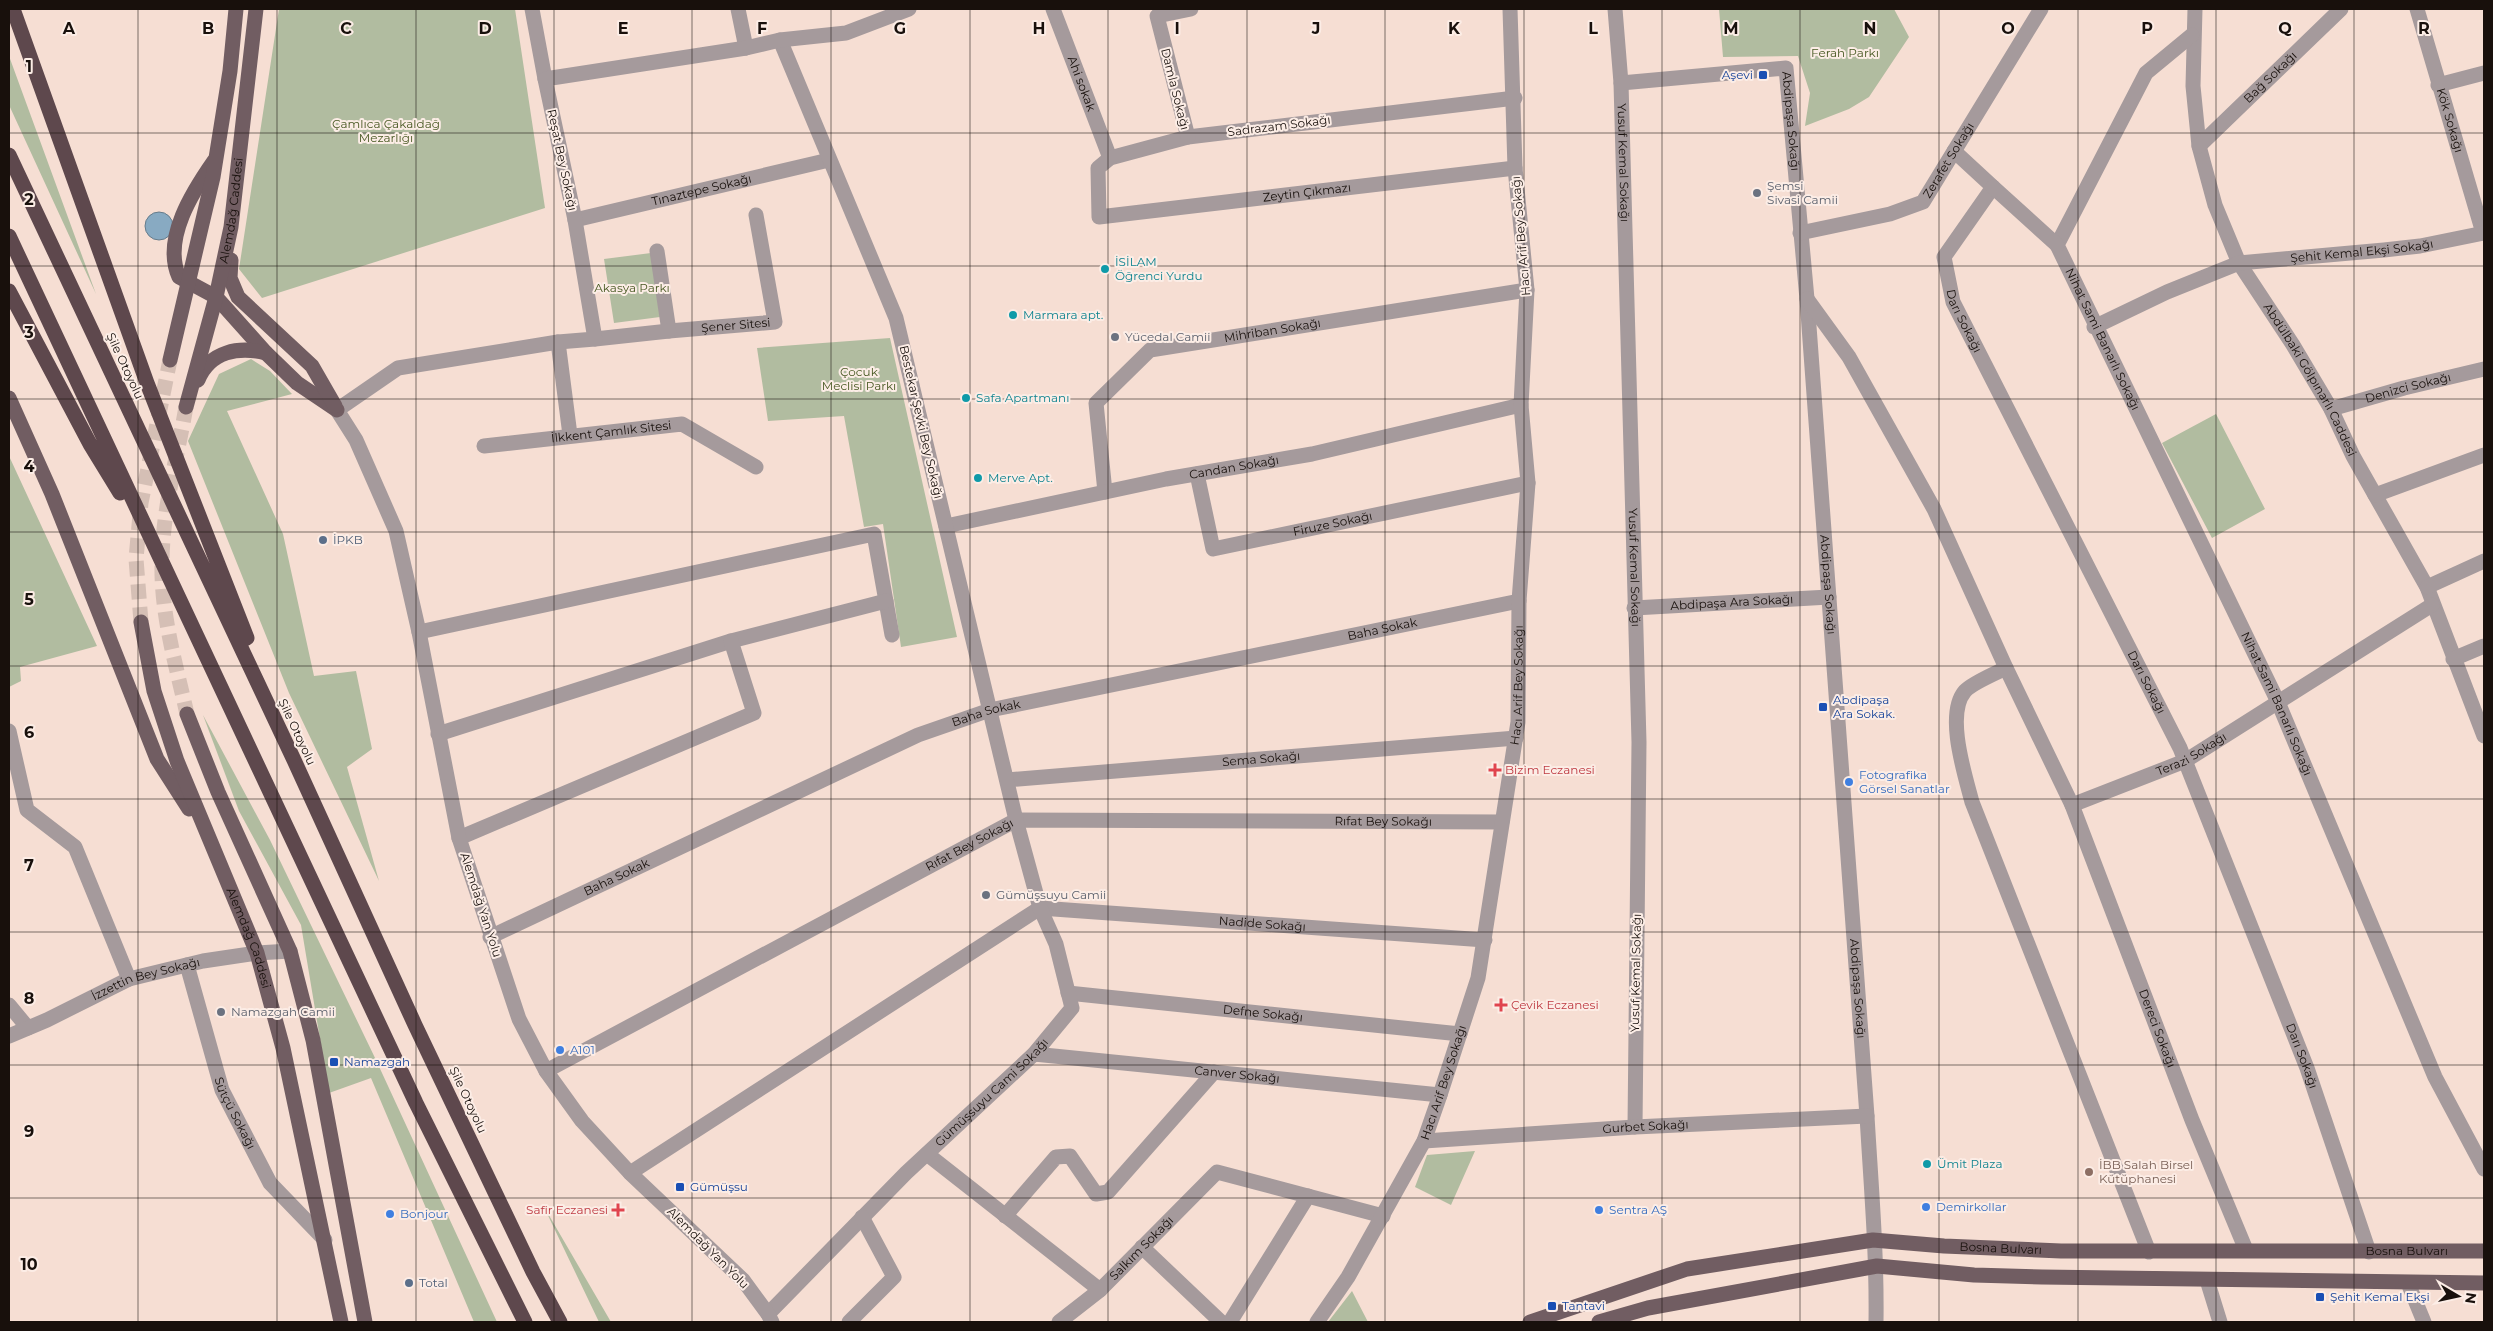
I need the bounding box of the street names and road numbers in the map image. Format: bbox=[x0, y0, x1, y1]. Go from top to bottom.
street label: Damla Sokağı bbox=[1158, 46, 1193, 131]
street label: Bağ Sokağı bbox=[2240, 48, 2300, 106]
street label: Ahi sokak bbox=[1065, 54, 1100, 114]
street label: Abdipaşa Sokağı bbox=[1779, 71, 1803, 172]
street label: Kök Sokağı bbox=[2434, 86, 2467, 154]
street label: Yusuf Kemal Sokağı bbox=[1615, 103, 1633, 222]
street label: Reşat Bey Sokağı bbox=[544, 108, 581, 212]
street label: Sadrazam Sokağı bbox=[1227, 112, 1331, 139]
street label: Zerafet Sokağı bbox=[1919, 119, 1977, 201]
street label: Alemdağ Caddesi bbox=[215, 157, 246, 265]
street label: Tınaztepe Sokağı bbox=[650, 171, 753, 209]
street label: Hacı Arif Bey Sokağı bbox=[1508, 176, 1533, 297]
street label: Zeytin Çıkmazı bbox=[1262, 179, 1352, 205]
street label: Şehit Kemal Ekşi Sokağı bbox=[2290, 236, 2434, 265]
street label: Nihat Sami Banarlı Sokağı bbox=[2062, 265, 2144, 413]
street label: Darı Sokağı bbox=[1944, 288, 1985, 355]
street label: Abdülbaki Gölpınarlı Caddesi bbox=[2260, 300, 2360, 458]
street label: Şener Sitesi bbox=[701, 314, 771, 335]
street label: Mihriban Sokağı bbox=[1223, 315, 1322, 345]
street label: Şile Otoyolu bbox=[104, 330, 147, 401]
street label: Bestekar Şevki Bey Sokağı bbox=[897, 344, 946, 500]
street label: Denizci Sokağı bbox=[2363, 369, 2452, 406]
street label: İlkkent Çamlık Sitesi bbox=[550, 417, 672, 446]
street label: Candan Sokağı bbox=[1188, 452, 1280, 482]
street label: Firuze Sokağı bbox=[1292, 508, 1374, 539]
street label: Yusuf Kemal Sokağı bbox=[1626, 508, 1644, 627]
street label: Abdipaşa Sokağı bbox=[1817, 534, 1840, 635]
street label: Abdipaşa Ara Sokağı bbox=[1670, 591, 1794, 613]
street label: Baha Sokak bbox=[1346, 614, 1419, 643]
street label: Hacı Arif Bey Sokağı bbox=[1506, 625, 1526, 746]
street label: Nihat Sami Banarlı Sokağı bbox=[2238, 629, 2316, 778]
street label: Darı Sokağı bbox=[2125, 648, 2169, 716]
street label: Şile Otoyolu bbox=[276, 696, 319, 767]
street label: Baha Sokak bbox=[950, 696, 1022, 730]
street label: Terazi Sokağı bbox=[2154, 729, 2229, 779]
street label: Sema Sokağı bbox=[1222, 748, 1301, 769]
street label: Rıfat Bey Sokağı bbox=[1334, 813, 1432, 829]
street label: Rıfat Bey Sokağı bbox=[923, 815, 1016, 874]
street label: Alemdağ Yan Yolu bbox=[457, 851, 505, 959]
street label: Baha Sokak bbox=[581, 855, 652, 899]
street label: Alemdağ Caddesi bbox=[224, 885, 274, 990]
street label: Nadide Sokağı bbox=[1218, 913, 1306, 934]
street label: Yusuf Kemal Sokağı bbox=[1627, 914, 1644, 1032]
street label: Abdipaşa Sokağı bbox=[1847, 938, 1869, 1039]
street label: İzzettin Bey Sokağı bbox=[89, 954, 201, 1003]
street label: Dereci Sokağı bbox=[2136, 987, 2179, 1069]
street label: Defne Sokağı bbox=[1222, 1001, 1304, 1025]
street label: Darı Sokağı bbox=[2283, 1021, 2321, 1090]
street label: Hacı Arif Bey Sokağı bbox=[1417, 1023, 1469, 1142]
street label: Gümüşsuyu Cami Sokağı bbox=[932, 1035, 1051, 1149]
street label: Canver Sokağı bbox=[1194, 1062, 1280, 1086]
street label: Şile Otoyolu bbox=[447, 1064, 490, 1135]
street label: Sütçü Sokağı bbox=[212, 1075, 259, 1151]
street label: Gurbet Sokağı bbox=[1602, 1116, 1689, 1136]
street label: Alemdağ Yan Yolu bbox=[664, 1204, 752, 1292]
street label: Salkım Sokağı bbox=[1106, 1213, 1176, 1283]
street label: Bosna Bulvarı bbox=[1959, 1239, 2042, 1257]
street label: Bosna Bulvarı bbox=[2365, 1243, 2448, 1258]

